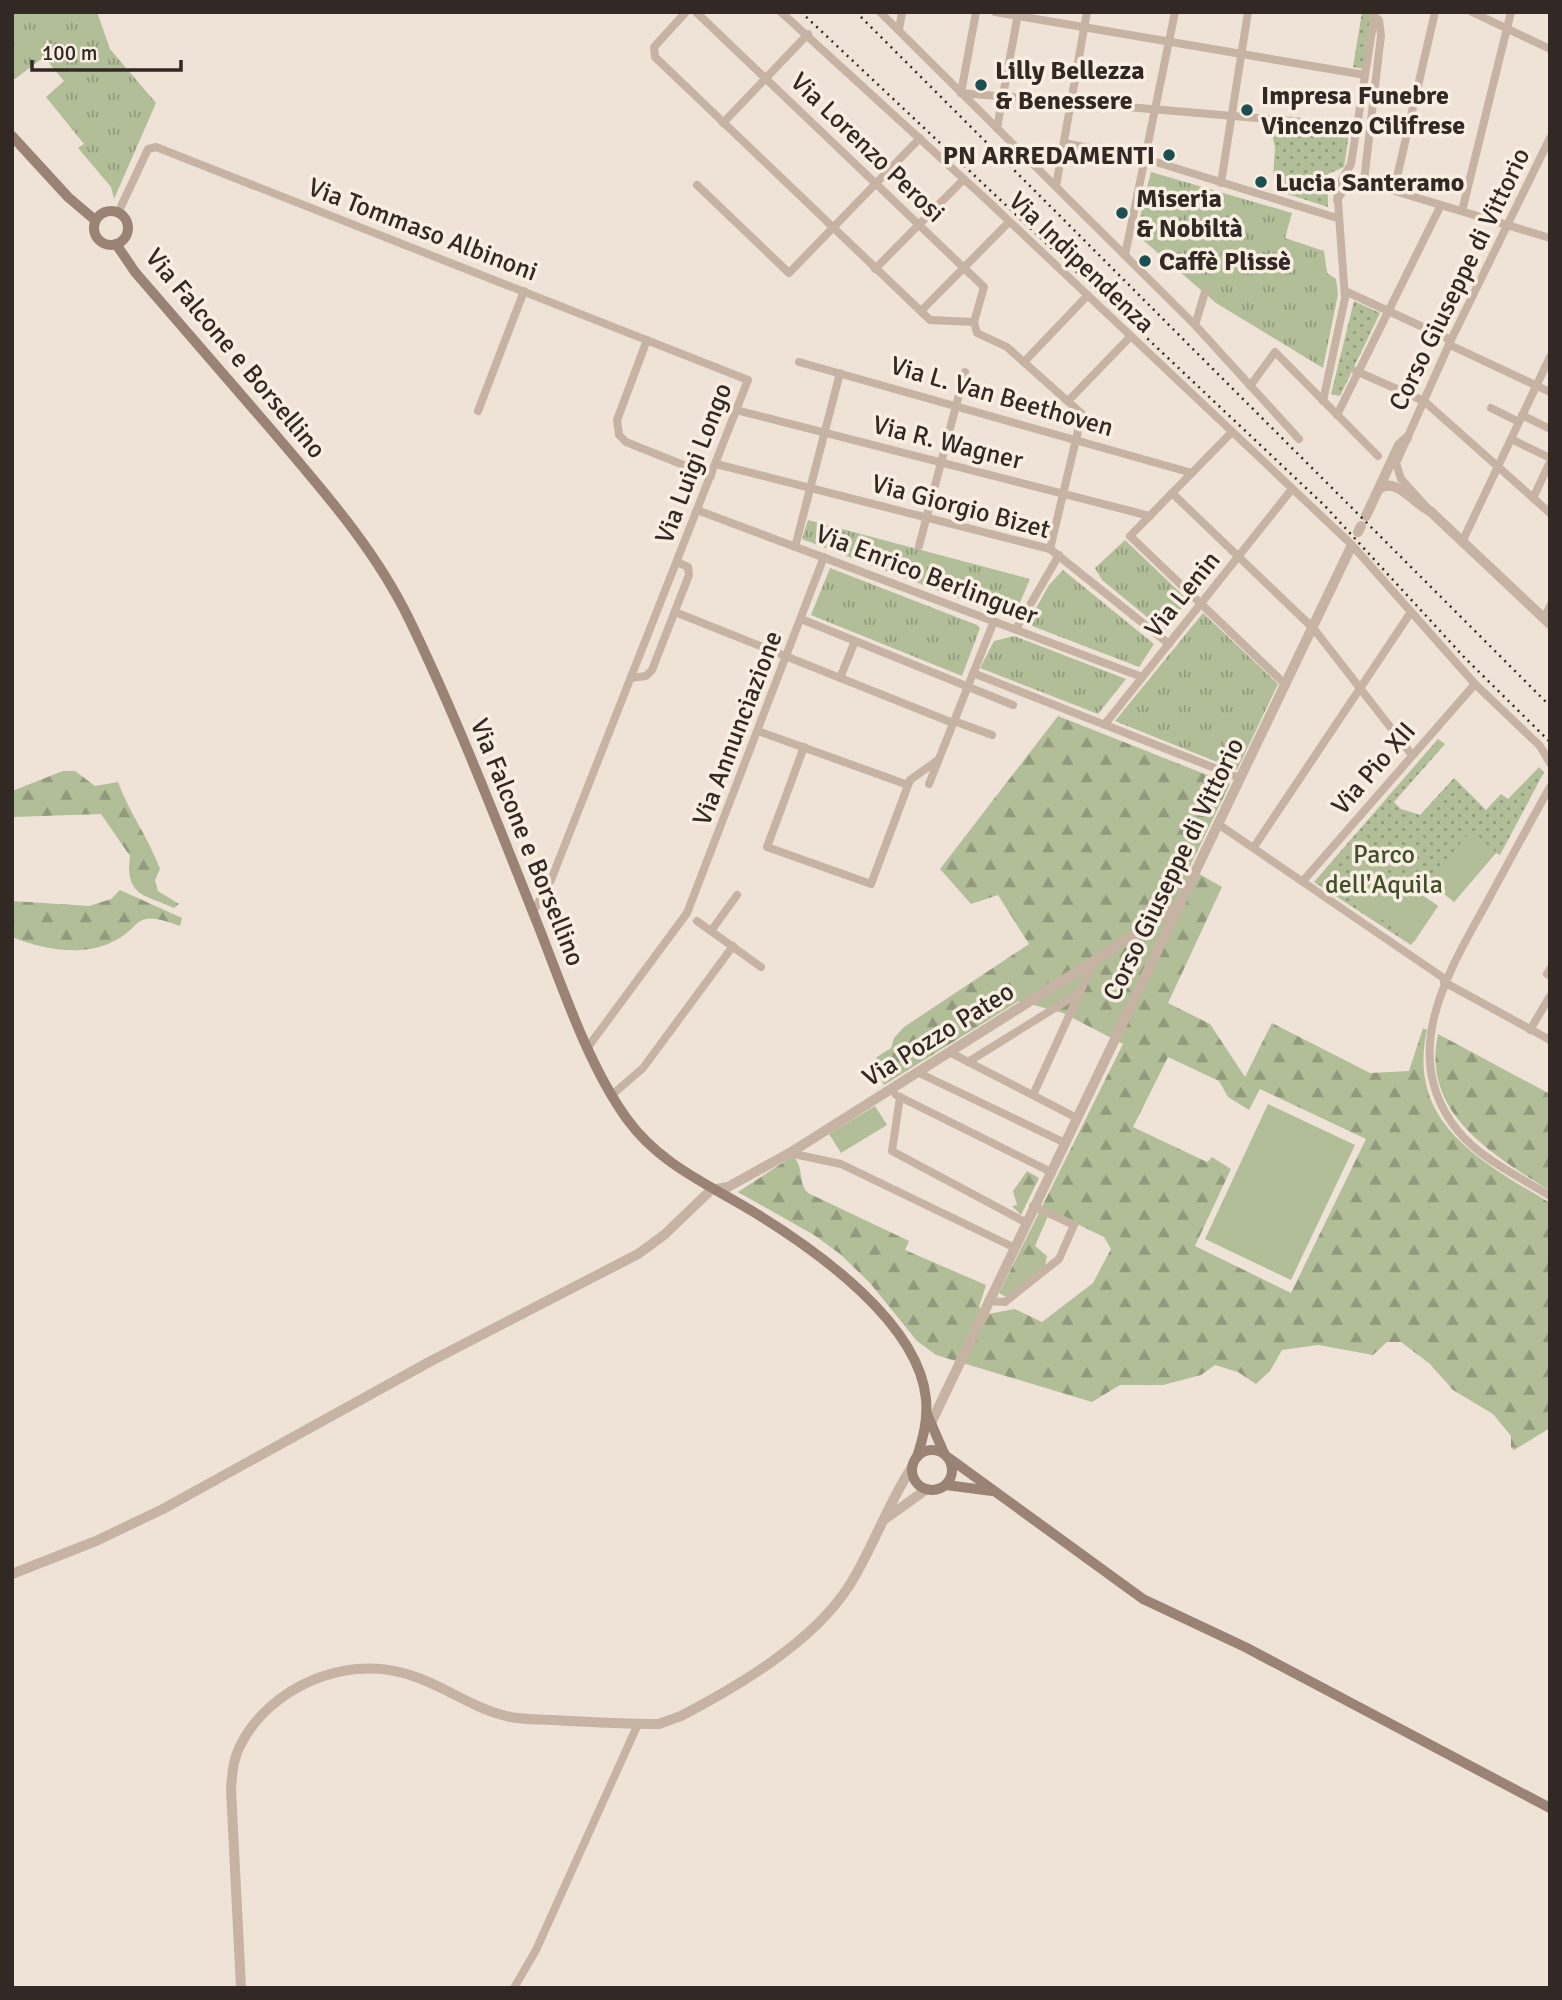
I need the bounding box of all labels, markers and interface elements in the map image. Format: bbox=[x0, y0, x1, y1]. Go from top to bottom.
scale bar bbox=[32, 28, 180, 72]
text: 100 m bbox=[42, 40, 97, 66]
place label: Lilly Bellezza & Benessere bbox=[995, 55, 1145, 117]
street label: Via Lorenzo Perosi bbox=[783, 66, 951, 229]
marker: Lilly Bellezza & Benessere bbox=[973, 77, 989, 93]
place label: Impresa Funebre Vincenzo Cilifrese bbox=[1261, 80, 1465, 142]
marker: Impresa Funebre Vincenzo Cilifrese bbox=[1239, 102, 1255, 118]
place label: PN ARREDAMENTI bbox=[943, 140, 1155, 172]
street label: Corso Giuseppe di Vittorio bbox=[1382, 143, 1537, 416]
marker: PN ARREDAMENTI bbox=[1161, 147, 1177, 163]
place label: Lucia Santeramo bbox=[1275, 167, 1464, 199]
street label: Via Tommaso Albinoni bbox=[303, 171, 542, 288]
marker: Lucia Santeramo bbox=[1253, 174, 1269, 190]
place label: Miseria & Nobiltà bbox=[1136, 183, 1243, 245]
street label: Via Indipendenza bbox=[1002, 185, 1161, 340]
marker: Miseria & Nobiltà bbox=[1114, 205, 1130, 221]
street label: Via Falcone e Borsellino bbox=[138, 242, 332, 465]
place label: Caffè Plissè bbox=[1159, 246, 1291, 278]
marker: Caffè Plissè bbox=[1137, 253, 1153, 269]
street label: Via L. Van Beethoven bbox=[886, 350, 1117, 444]
street label: Via Luigi Longo bbox=[649, 379, 739, 548]
street label: Via R. Wagner bbox=[869, 409, 1027, 477]
street label: Via Giorgio Bizet bbox=[868, 468, 1054, 546]
street label: Via Enrico Berlinguer bbox=[811, 518, 1043, 632]
street label: Via Lenin bbox=[1138, 545, 1227, 644]
street label: Via Annunciazione bbox=[686, 627, 790, 830]
street label: Via Falcone e Borsellino bbox=[463, 714, 591, 971]
street label: Via Pio XII bbox=[1325, 716, 1423, 822]
street label: Corso Giuseppe di Vittorio bbox=[1096, 733, 1251, 1006]
park label: Parco dell'Aquila bbox=[1325, 839, 1443, 901]
street label: Via Pozzo Pateo bbox=[857, 976, 1020, 1094]

